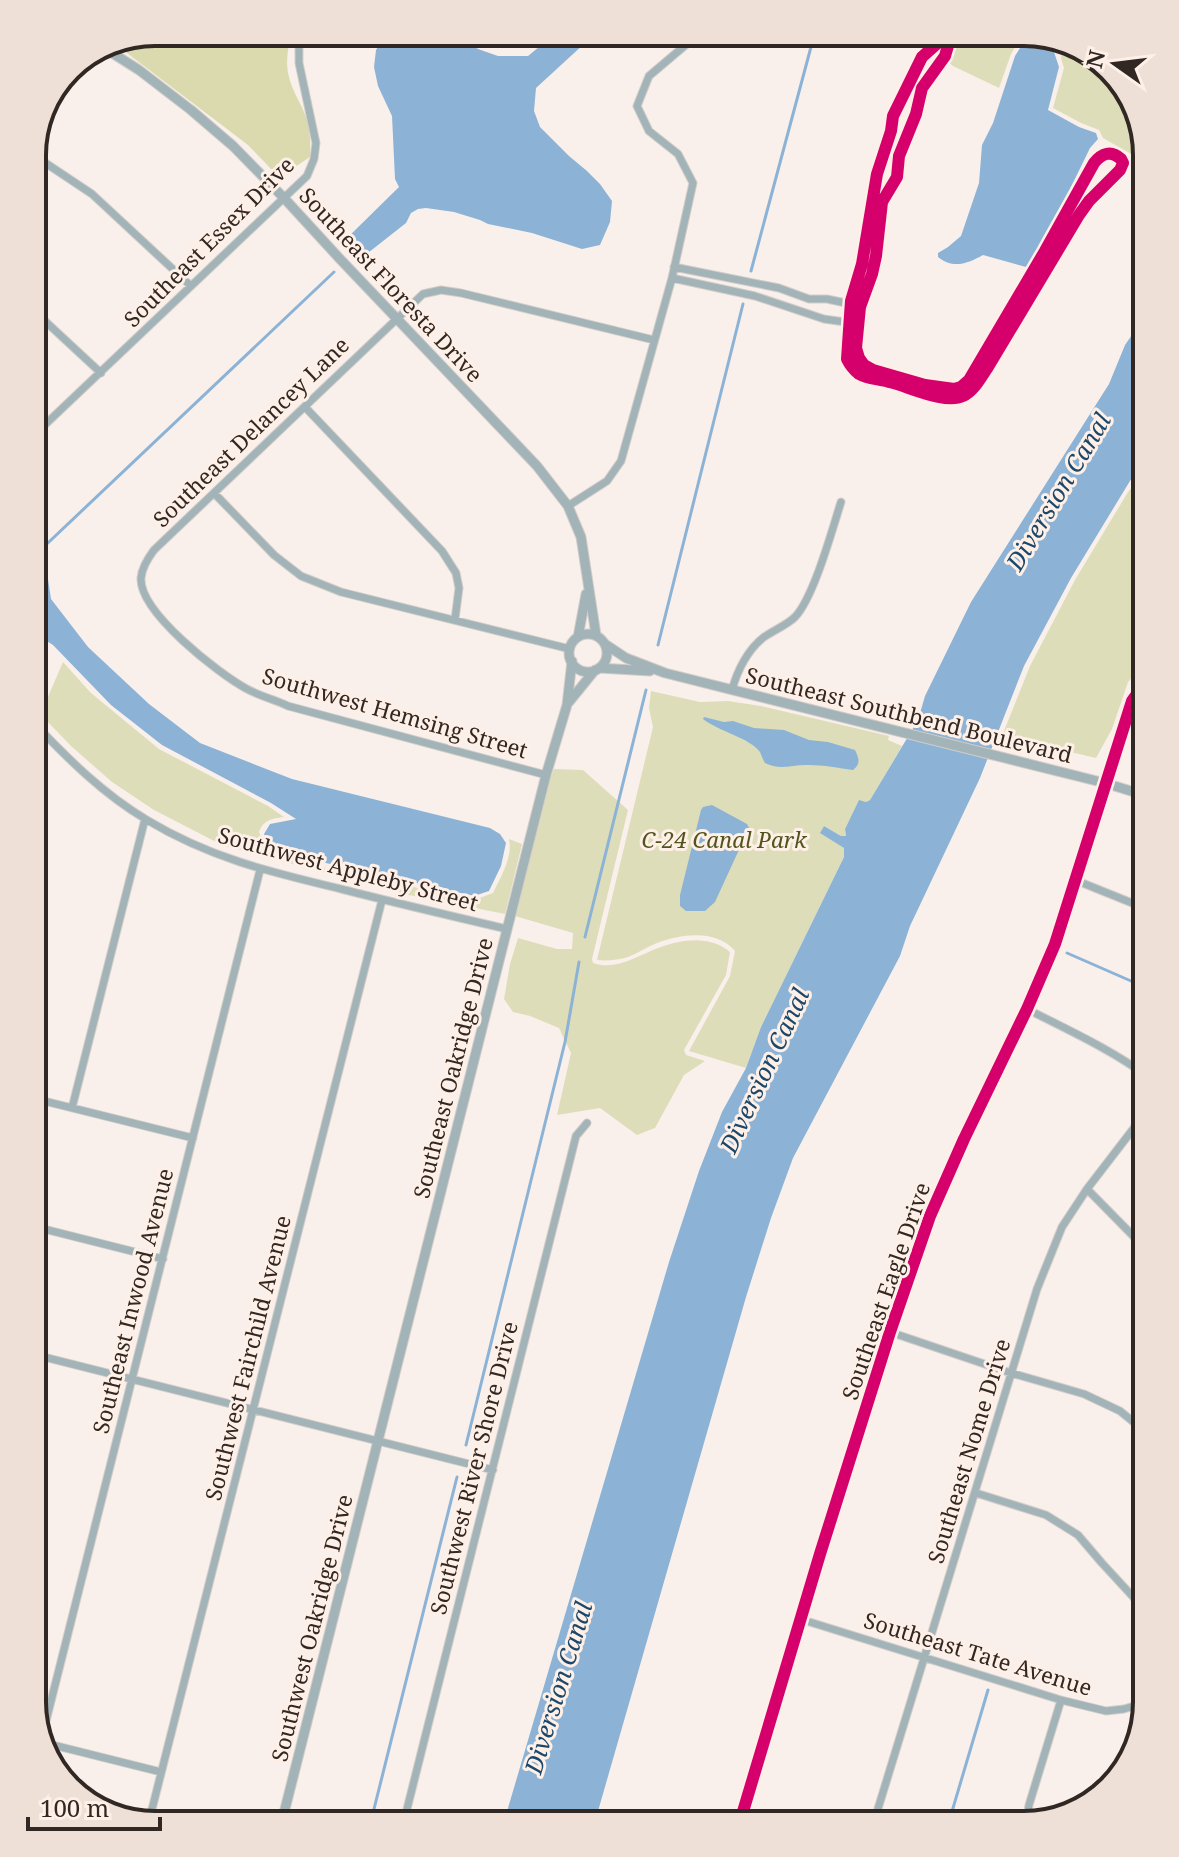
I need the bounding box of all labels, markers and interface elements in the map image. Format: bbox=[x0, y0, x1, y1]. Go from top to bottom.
north arrow bbox=[1075, 24, 1155, 104]
text: N bbox=[1078, 47, 1111, 71]
street label: Southeast Essex Drive bbox=[117, 150, 300, 333]
street label: Southeast Floresta Drive bbox=[293, 180, 490, 388]
street label: Southeast Delancey Lane bbox=[146, 330, 355, 533]
water label: Diversion Canal bbox=[997, 406, 1118, 577]
street label: Southeast Southbend Boulevard bbox=[743, 659, 1076, 769]
street label: Southwest Hemsing Street bbox=[259, 660, 532, 764]
street label: Southwest Appleby Street bbox=[215, 819, 482, 917]
park label: C-24 Canal Park bbox=[642, 824, 808, 854]
street label: Southeast Oakridge Drive bbox=[405, 934, 499, 1201]
water label: Diversion Canal bbox=[711, 982, 817, 1159]
street label: Southeast Inwood Avenue bbox=[85, 1165, 180, 1437]
street label: Southeast Eagle Drive bbox=[834, 1178, 936, 1403]
street label: Southwest Fairchild Avenue bbox=[197, 1212, 297, 1503]
street label: Southwest River Shore Drive bbox=[422, 1318, 524, 1617]
street label: Southeast Nome Drive bbox=[920, 1335, 1017, 1567]
street label: Southwest Oakridge Drive bbox=[263, 1491, 359, 1764]
water label: Diversion Canal bbox=[515, 1597, 600, 1778]
street label: Southeast Tate Avenue bbox=[861, 1604, 1096, 1702]
scale bar bbox=[28, 1781, 160, 1831]
text: 100 m bbox=[40, 1791, 109, 1824]

